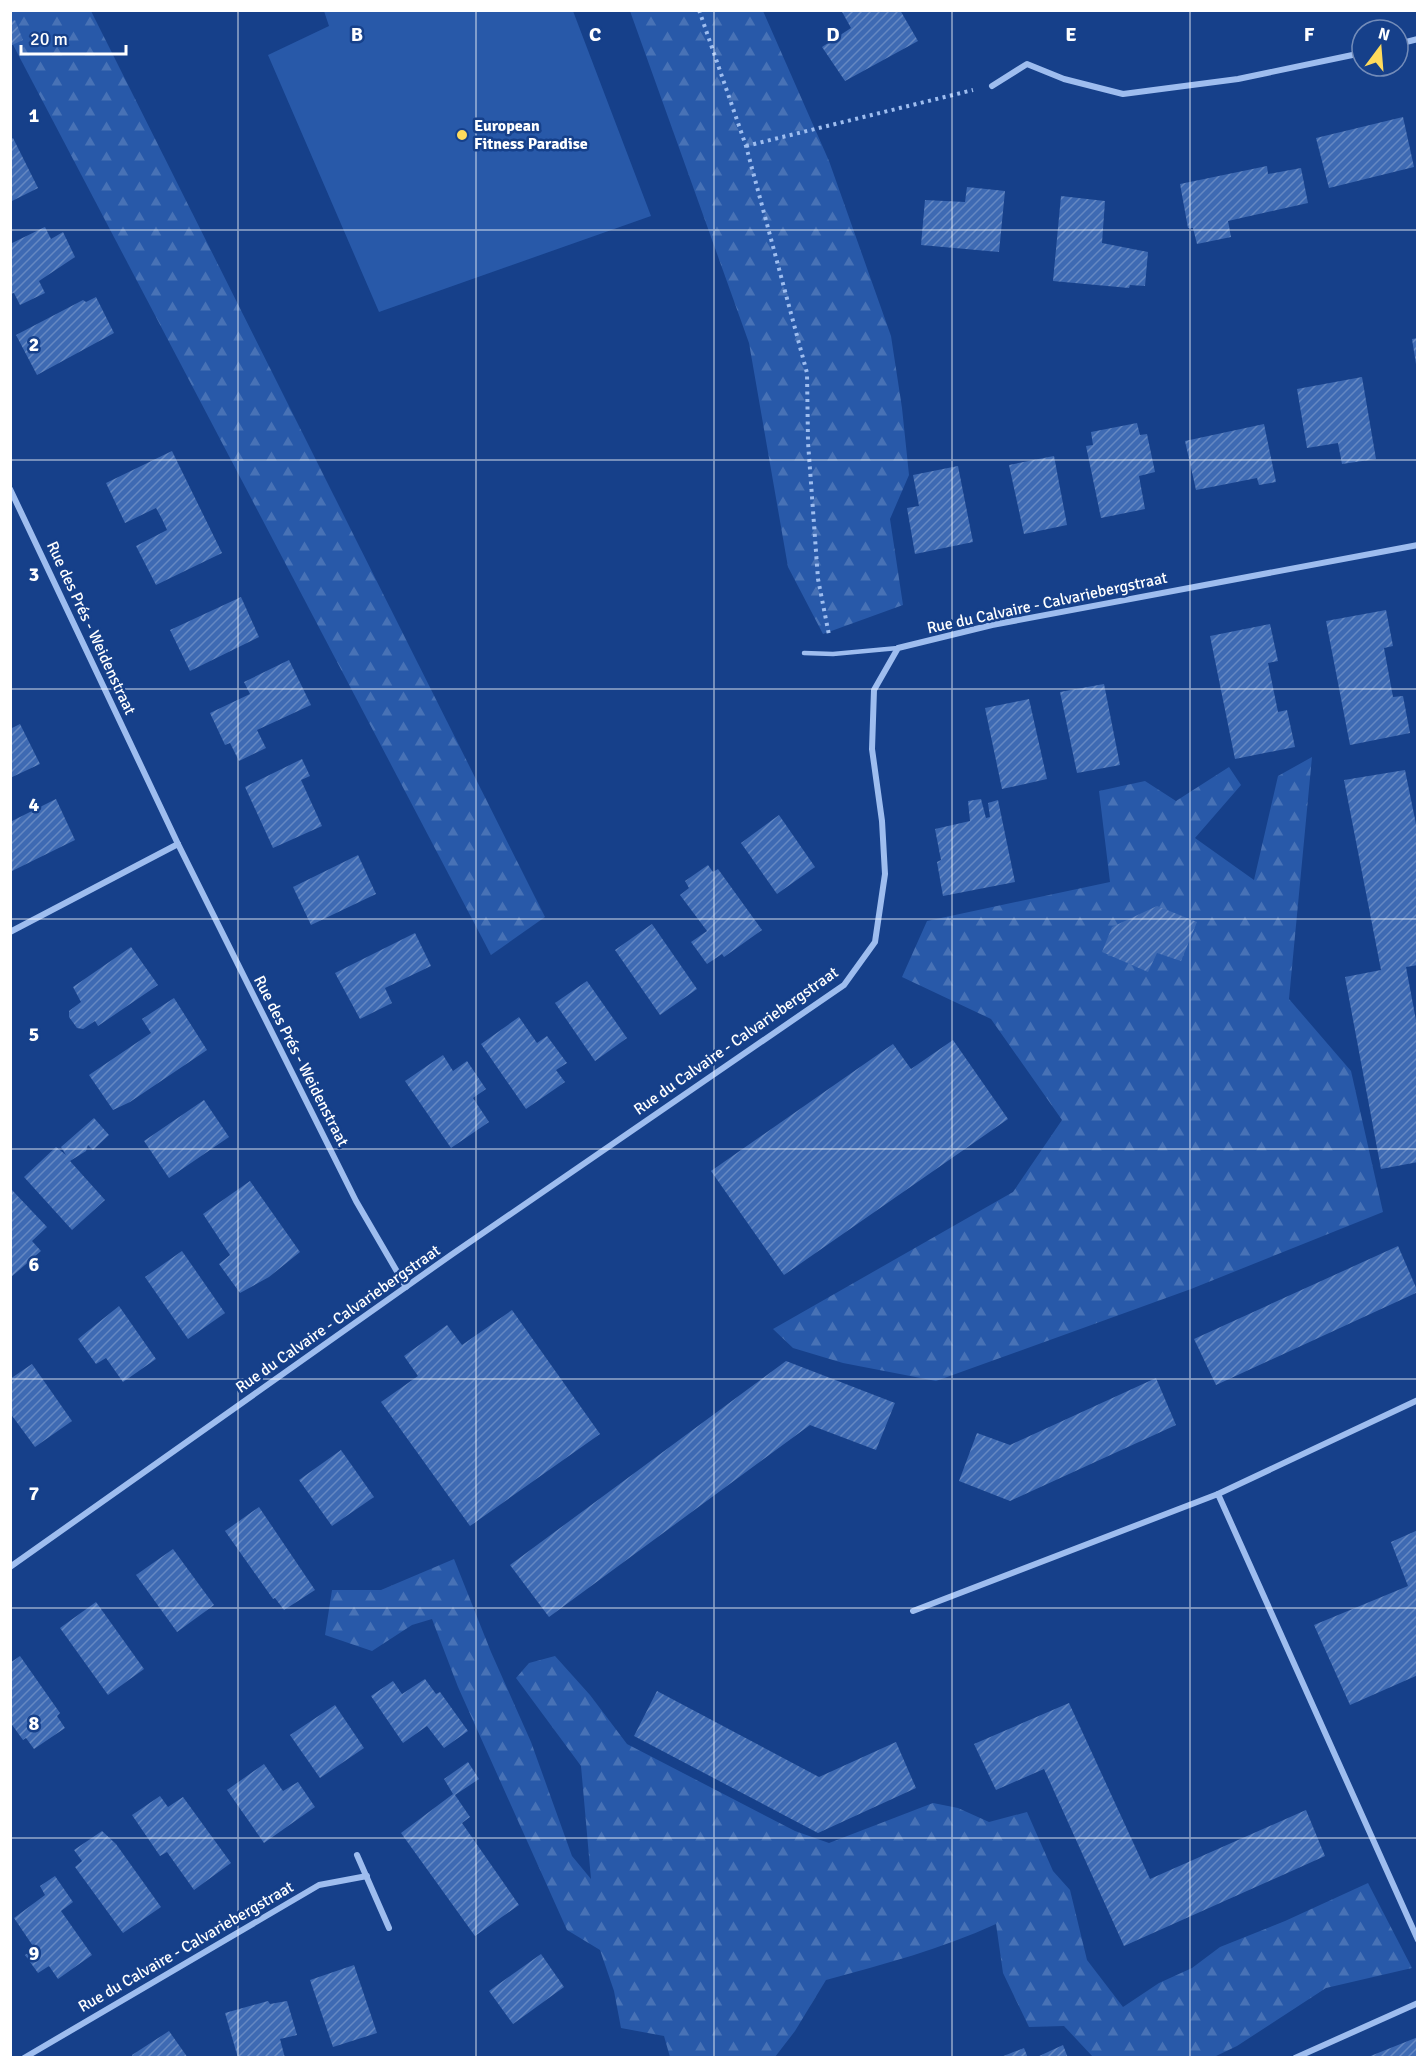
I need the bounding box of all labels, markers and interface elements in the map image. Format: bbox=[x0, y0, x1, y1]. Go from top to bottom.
scale bar bbox=[21, 18, 126, 56]
north arrow bbox=[1350, 18, 1410, 78]
text: B bbox=[351, 22, 363, 47]
text: C bbox=[589, 22, 601, 47]
text: D bbox=[826, 22, 840, 47]
text: E bbox=[1065, 22, 1077, 47]
text: F bbox=[1304, 22, 1315, 47]
text: N bbox=[1376, 23, 1392, 46]
text: 20 m bbox=[30, 28, 68, 50]
text: 1 bbox=[29, 103, 40, 128]
place label: European Fitness Paradise bbox=[474, 116, 588, 154]
marker: European Fitness Paradise bbox=[455, 128, 469, 142]
text: 2 bbox=[29, 332, 39, 357]
street label: Rue des Prés - Weidenstraat bbox=[42, 538, 140, 718]
text: 3 bbox=[29, 562, 39, 587]
street label: Rue du Calvaire - Calvariebergstraat bbox=[925, 568, 1169, 638]
text: 4 bbox=[29, 792, 40, 817]
street label: Rue du Calvaire - Calvariebergstraat bbox=[630, 962, 842, 1120]
street label: Rue des Prés - Weidenstraat bbox=[249, 972, 353, 1150]
text: 5 bbox=[29, 1022, 39, 1047]
street label: Rue du Calvaire - Calvariebergstraat bbox=[232, 1240, 444, 1398]
text: 6 bbox=[29, 1252, 40, 1277]
text: 7 bbox=[29, 1481, 40, 1506]
text: 8 bbox=[29, 1711, 40, 1736]
street label: Rue du Calvaire - Calvariebergstraat bbox=[75, 1877, 297, 2017]
text: 9 bbox=[29, 1941, 40, 1966]

